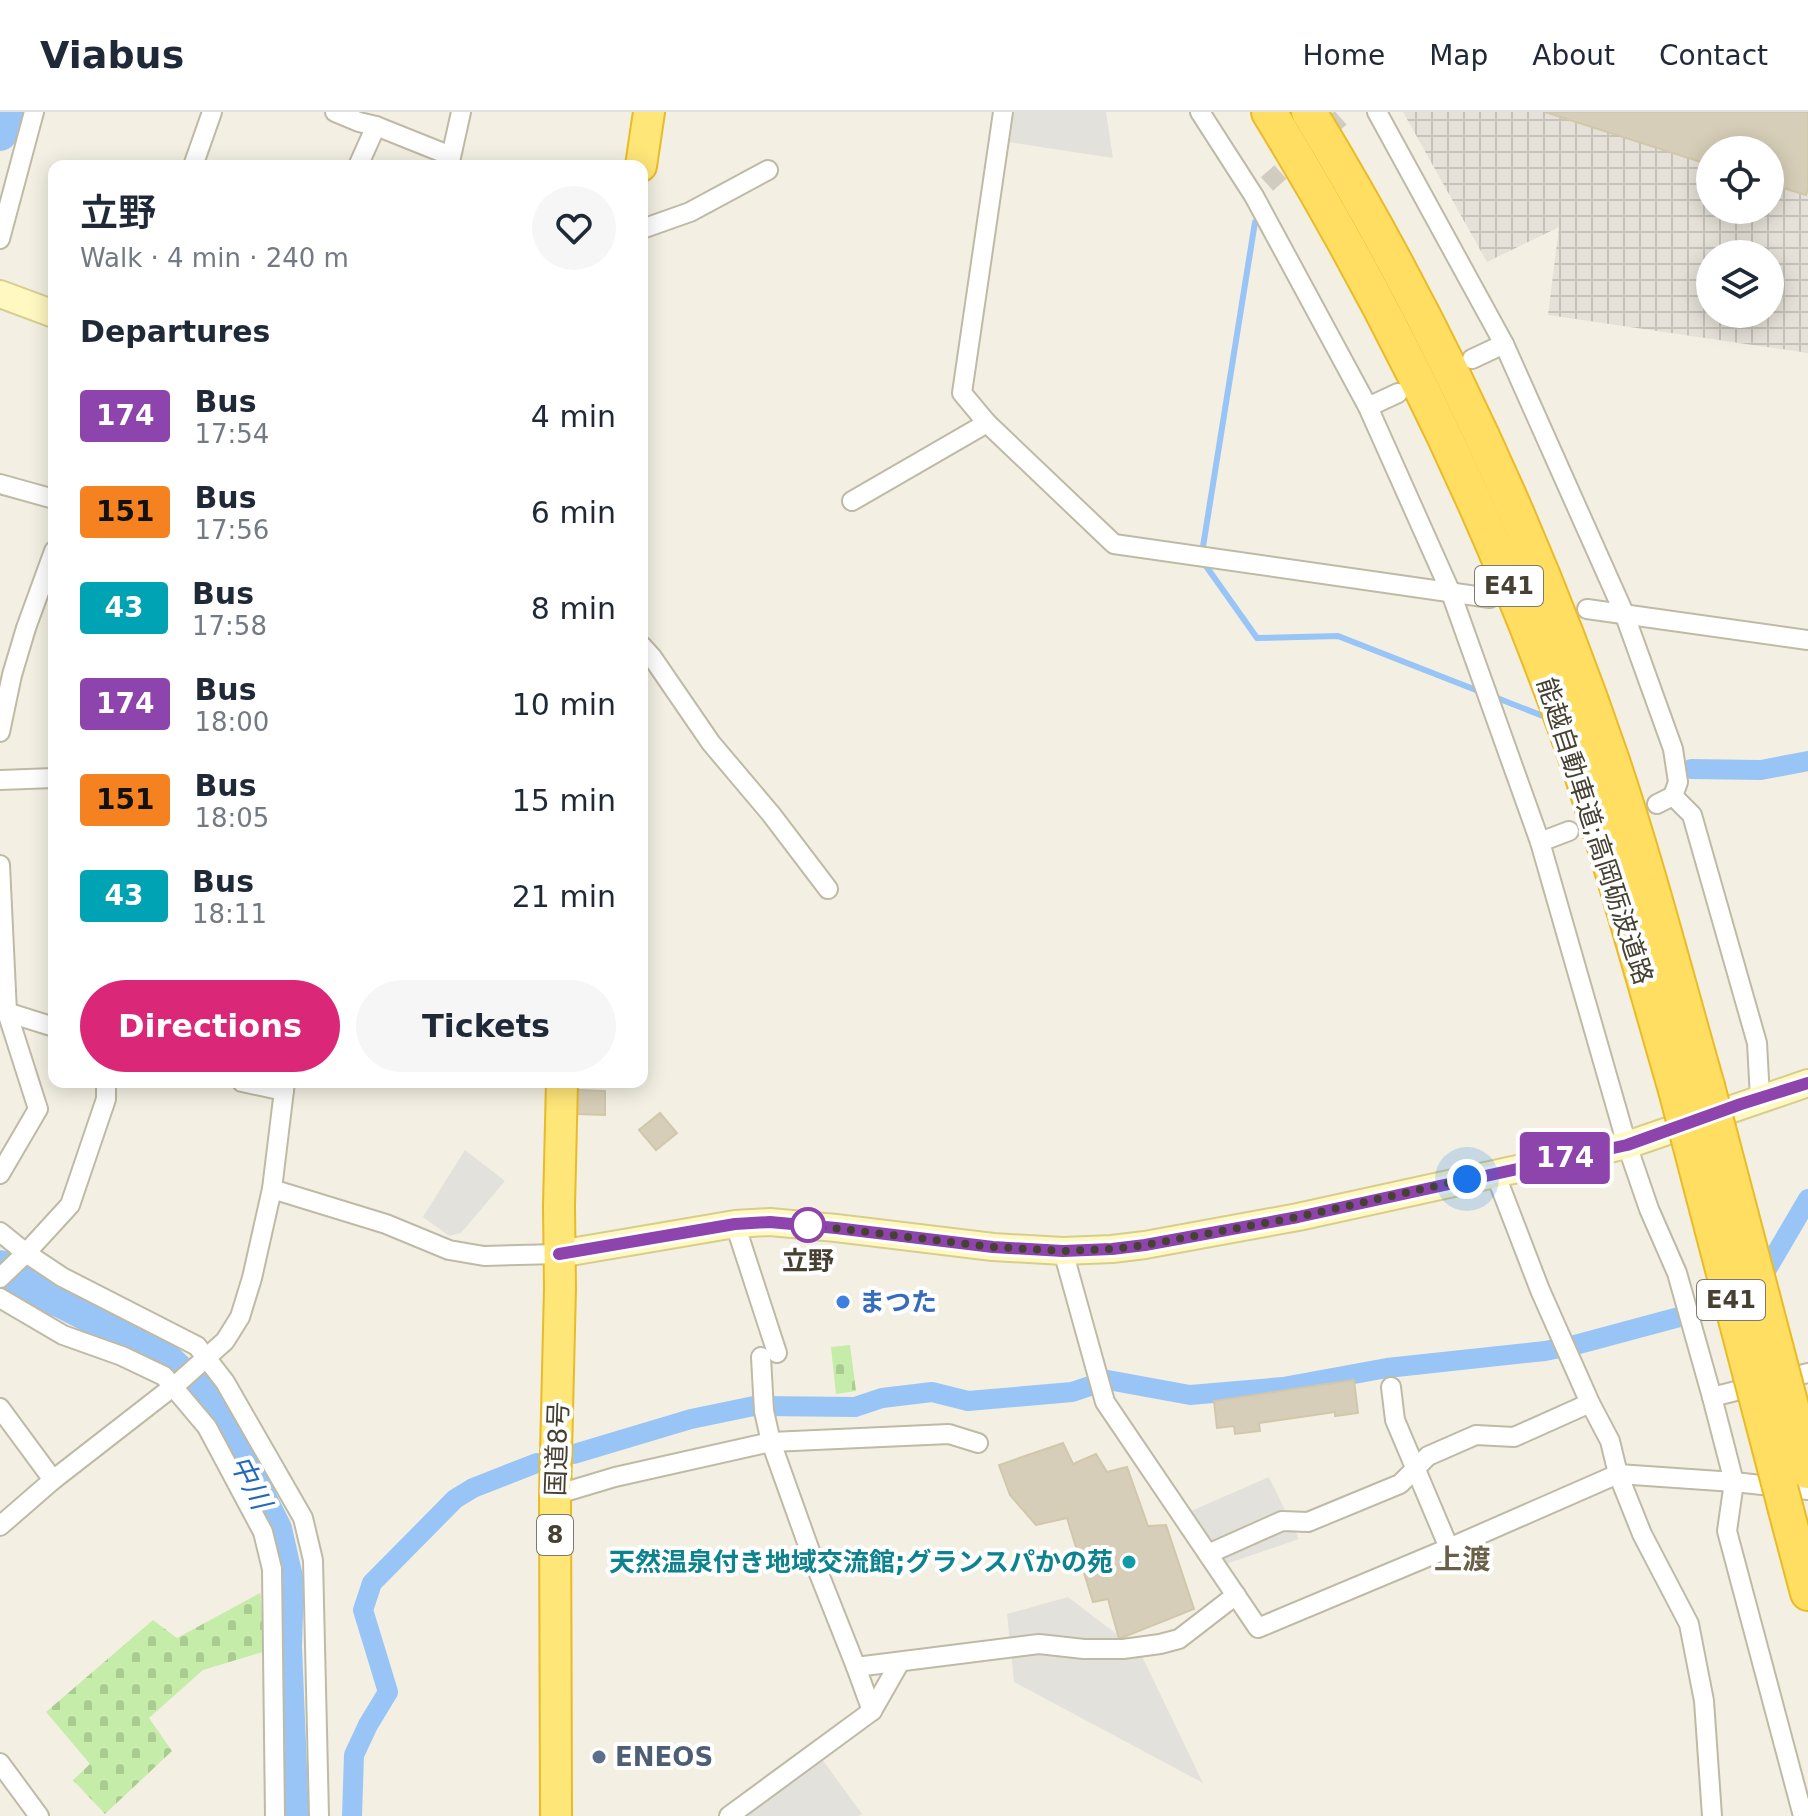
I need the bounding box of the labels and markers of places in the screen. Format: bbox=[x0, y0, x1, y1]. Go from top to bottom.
marker: 立野 bbox=[791, 1208, 825, 1242]
place label: 立野 bbox=[782, 1246, 834, 1276]
place label: まつた bbox=[859, 1287, 937, 1317]
marker: まつた bbox=[834, 1293, 852, 1311]
place label: 天然温泉付き地域交流館;グランスパかの苑 bbox=[609, 1547, 1113, 1577]
marker: 天然温泉付き地域交流館;グランスパかの苑 bbox=[1120, 1553, 1138, 1571]
place label: ENEOS bbox=[615, 1742, 713, 1772]
marker: ENEOS bbox=[590, 1748, 608, 1766]

